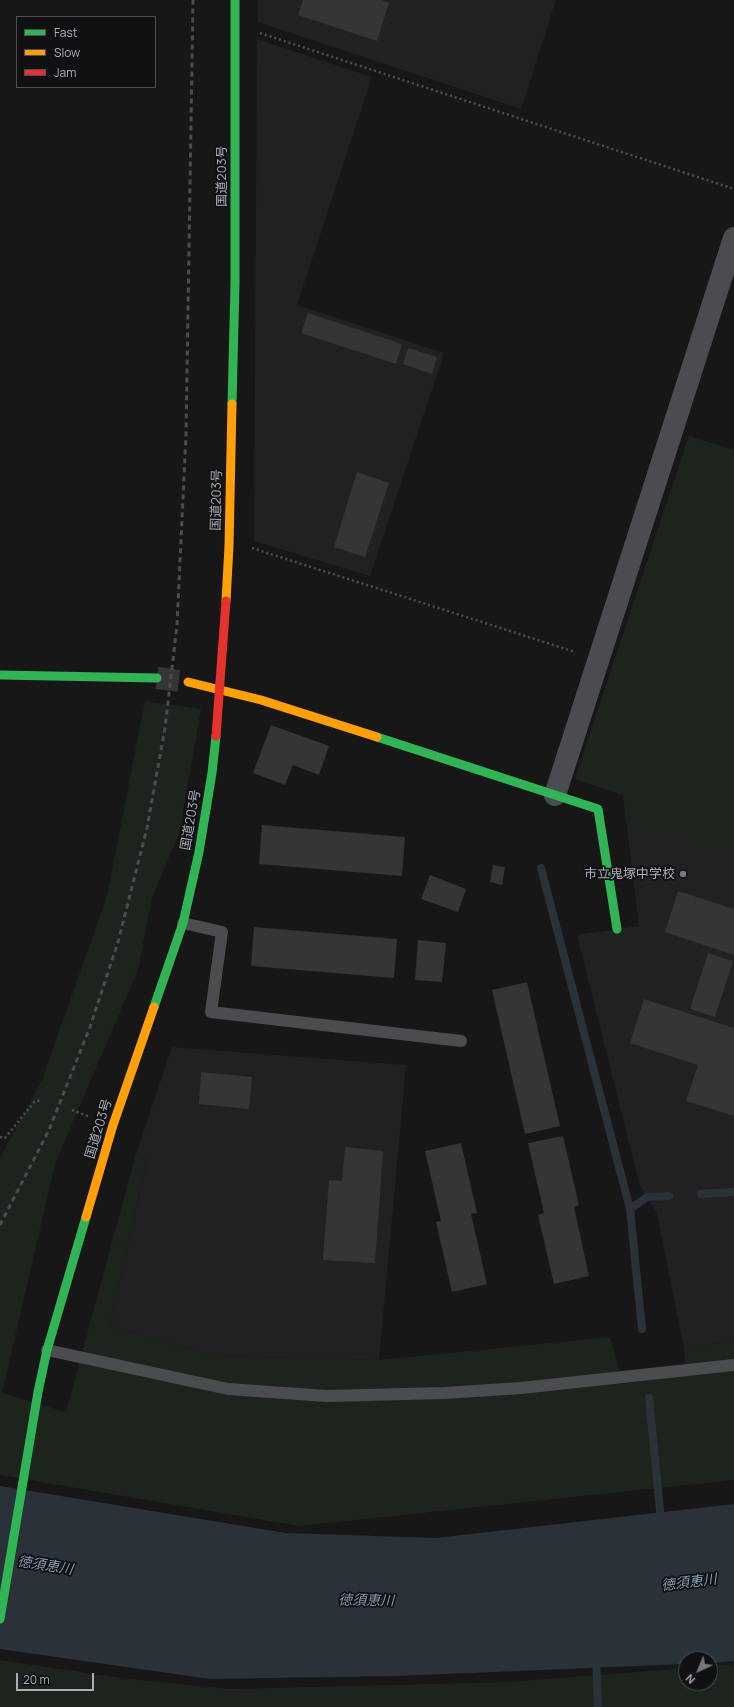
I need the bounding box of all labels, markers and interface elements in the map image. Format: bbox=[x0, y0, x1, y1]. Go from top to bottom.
legend bbox=[16, 16, 156, 88]
text: Fast bbox=[54, 24, 78, 41]
text: Slow bbox=[54, 44, 80, 61]
text: Jam bbox=[54, 64, 76, 81]
street label: 国道203号 bbox=[214, 145, 230, 207]
street label: 国道203号 bbox=[209, 469, 225, 531]
street label: 国道203号 bbox=[178, 788, 204, 852]
place label: 市立鬼塚中学校 bbox=[584, 866, 675, 882]
marker: 市立鬼塚中学校 bbox=[678, 869, 688, 879]
street label: 国道203号 bbox=[83, 1097, 115, 1161]
water label: 徳須恵川 bbox=[16, 1553, 74, 1579]
water label: 徳須恵川 bbox=[660, 1571, 718, 1595]
water label: 徳須恵川 bbox=[338, 1592, 394, 1610]
north arrow bbox=[678, 1651, 718, 1691]
scale bar bbox=[18, 1665, 96, 1691]
text: 20 m bbox=[23, 1671, 50, 1688]
text: N bbox=[682, 1671, 698, 1687]

